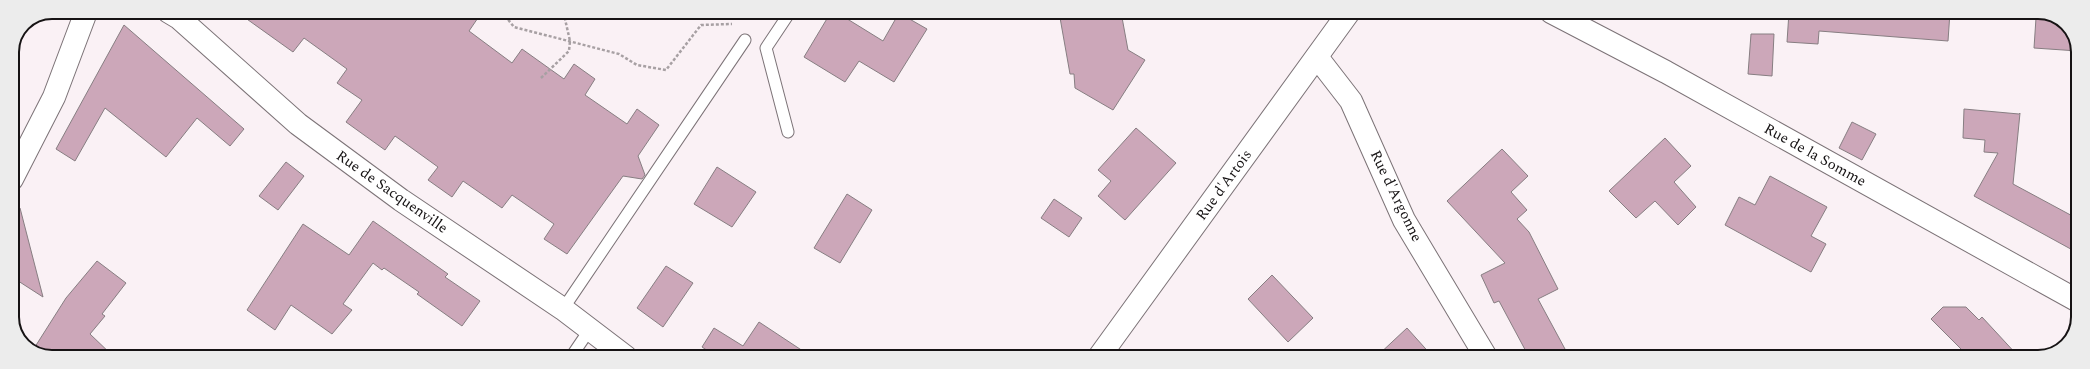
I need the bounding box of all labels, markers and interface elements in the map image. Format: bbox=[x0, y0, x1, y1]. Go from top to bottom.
street label: Rue de la Somme bbox=[1760, 117, 1870, 193]
street label: Rue de Sacquenville bbox=[331, 145, 453, 239]
street label: Rue d'Artois bbox=[1190, 145, 1258, 225]
street label: Rue d'Argonne bbox=[1364, 146, 1428, 246]

